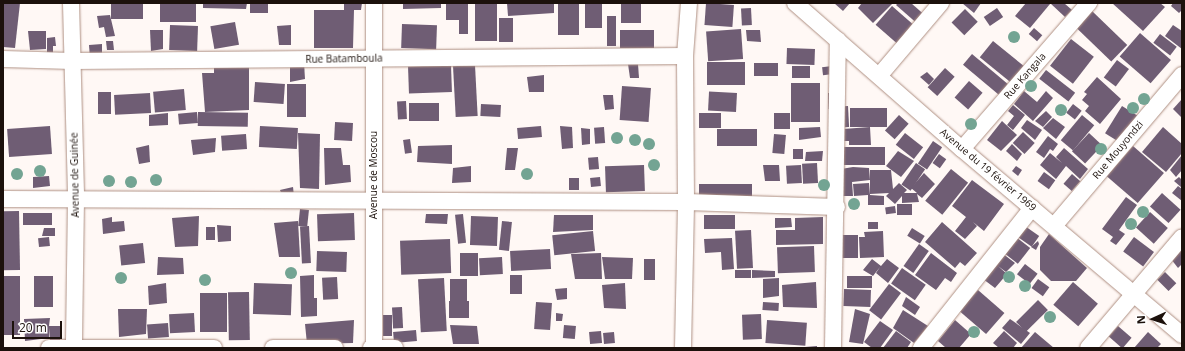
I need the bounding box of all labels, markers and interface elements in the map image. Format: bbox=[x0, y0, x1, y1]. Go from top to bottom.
street label: Rue Kangala bbox=[1002, 50, 1048, 102]
street label: Rue Batamboula bbox=[305, 52, 383, 66]
street label: Rue Mouyondzi bbox=[1090, 119, 1146, 181]
street label: Avenue du 19 février 1969 bbox=[937, 126, 1039, 214]
street label: Avenue de Moscou bbox=[368, 131, 380, 219]
street label: Avenue de Guinée bbox=[68, 132, 82, 218]
north arrow bbox=[1133, 299, 1173, 339]
scale bar bbox=[14, 313, 64, 339]
text: N bbox=[1133, 315, 1148, 325]
text: 20 m bbox=[19, 319, 47, 336]

